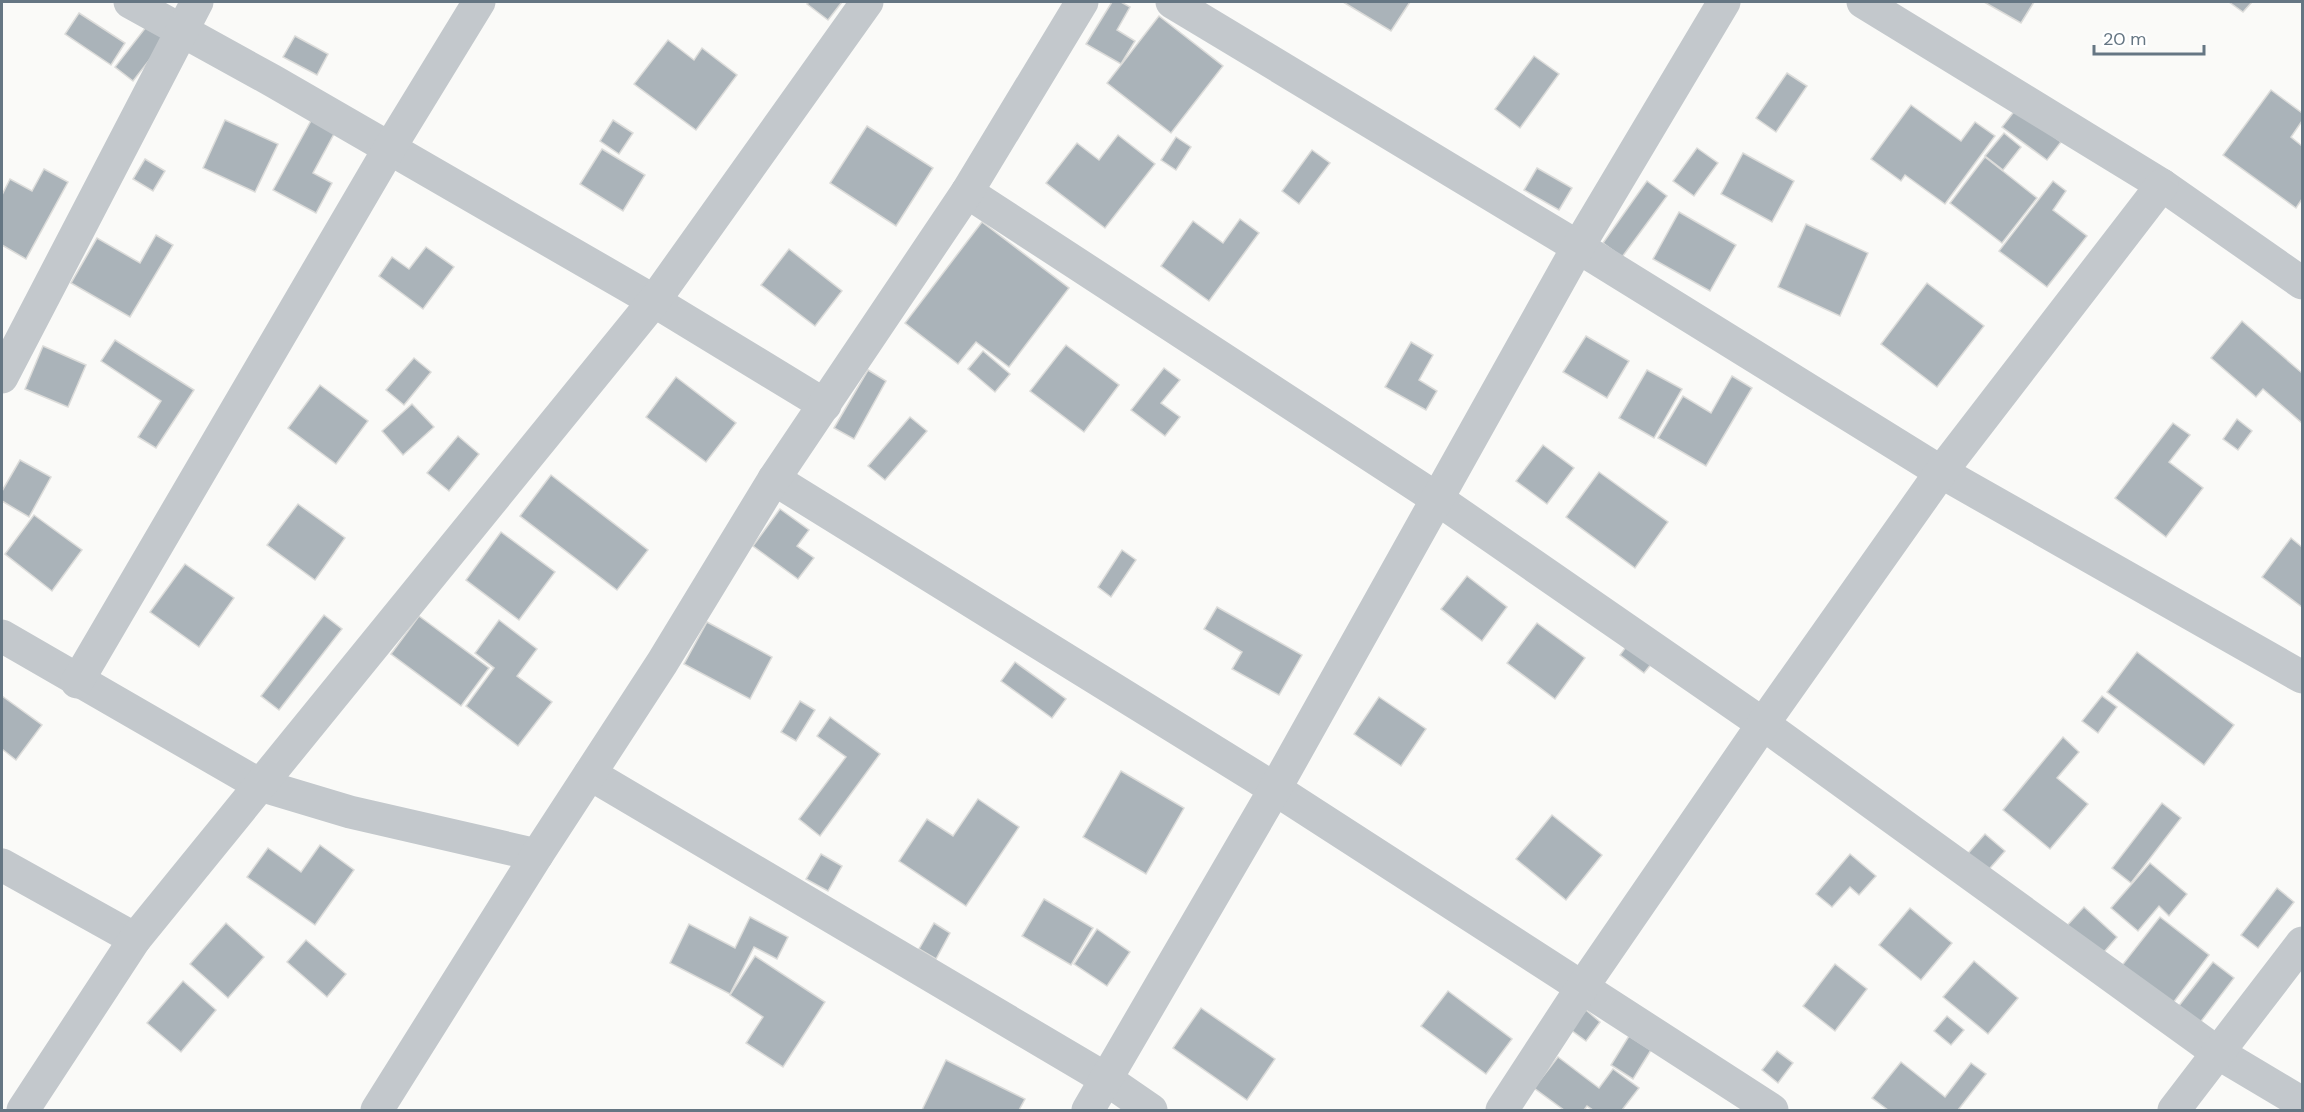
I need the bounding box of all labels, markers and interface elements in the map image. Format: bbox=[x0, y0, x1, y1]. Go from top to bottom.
scale bar bbox=[2094, 18, 2204, 56]
text: 20 m bbox=[2103, 27, 2146, 51]

